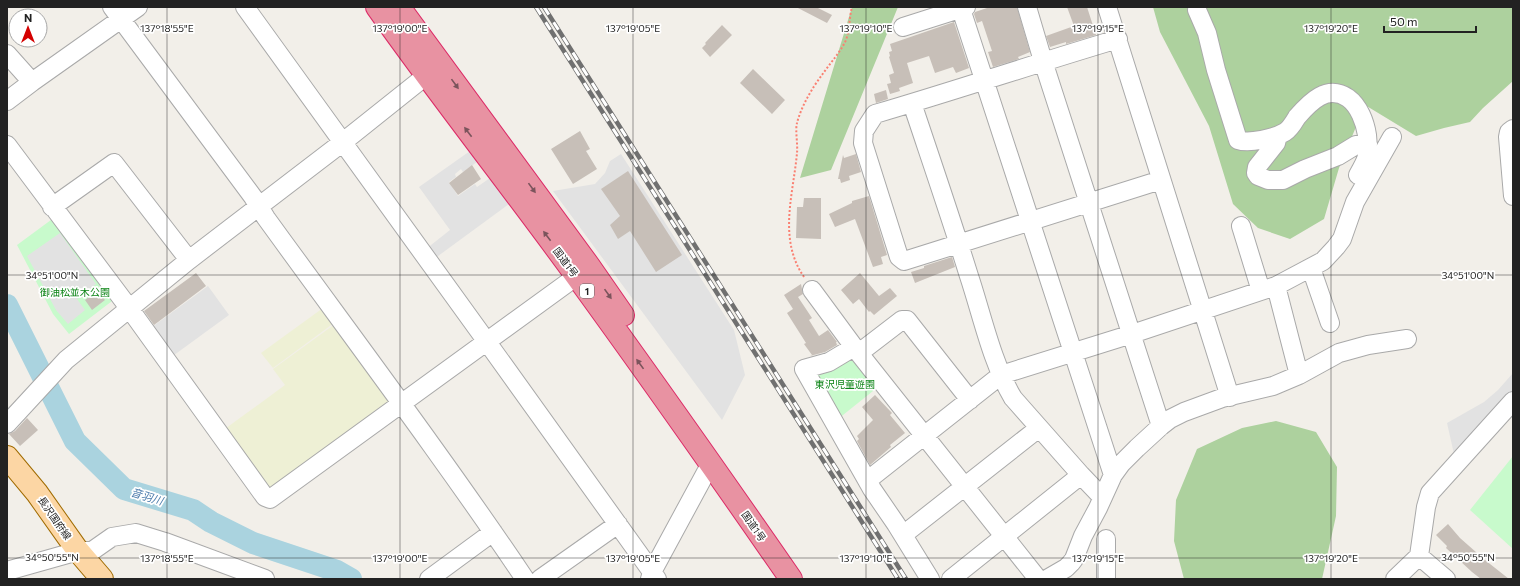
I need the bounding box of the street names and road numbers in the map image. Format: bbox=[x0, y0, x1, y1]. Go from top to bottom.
street label: 国道1号 bbox=[551, 245, 581, 279]
road number: 1 bbox=[580, 284, 594, 298]
street label: 長沢国府線 bbox=[36, 494, 74, 542]
street label: 国道1号 bbox=[739, 509, 769, 543]

